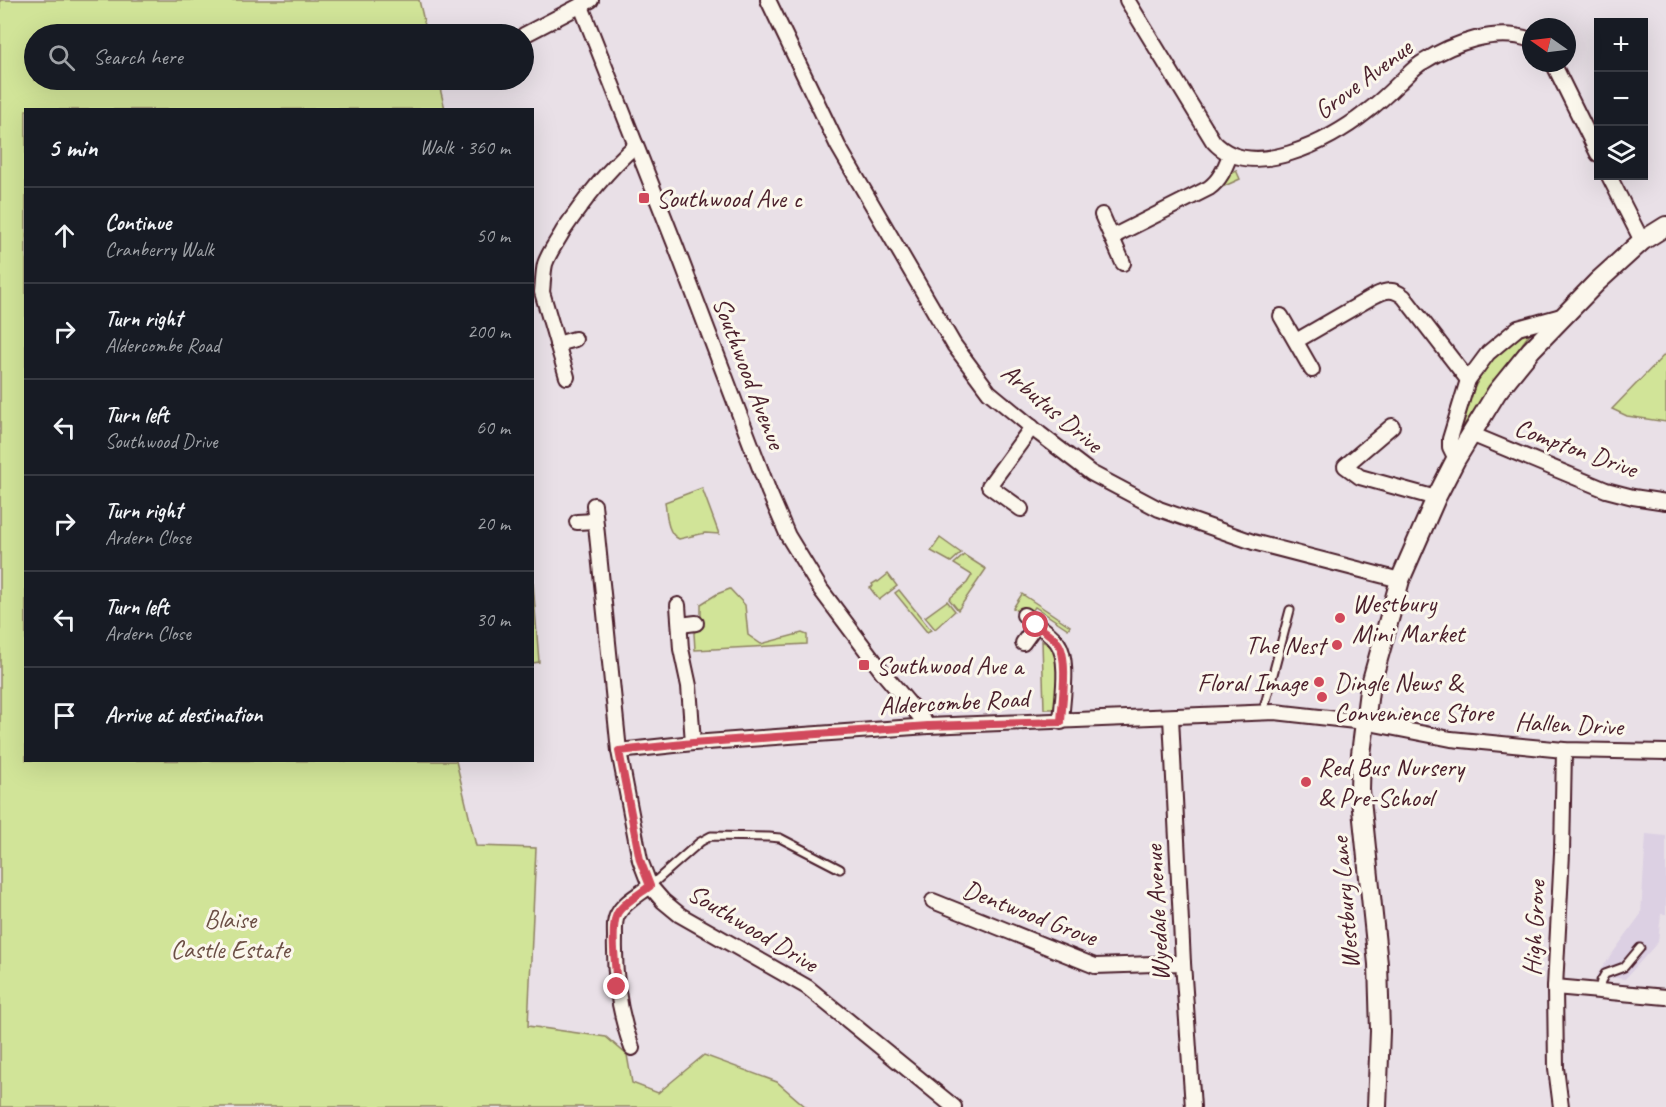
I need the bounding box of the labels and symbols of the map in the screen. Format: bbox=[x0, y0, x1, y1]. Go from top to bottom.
north arrow bbox=[1522, 18, 1576, 72]
street label: Grove Avenue bbox=[1307, 31, 1420, 127]
place label: Southwood Ave c bbox=[656, 182, 803, 215]
marker: Southwood Ave c bbox=[637, 191, 651, 205]
street label: Southwood Avenue bbox=[705, 293, 794, 456]
street label: Arbutus Drive bbox=[994, 356, 1112, 462]
street label: Compton Drive bbox=[1510, 411, 1644, 486]
place label: Westbury Mini Market bbox=[1352, 587, 1466, 650]
route start bbox=[1022, 611, 1048, 637]
marker: Westbury Mini Market bbox=[1333, 611, 1347, 625]
place label: The Nest bbox=[1245, 629, 1328, 662]
marker: The Nest bbox=[1330, 638, 1344, 652]
place label: Southwood Ave a bbox=[876, 649, 1025, 682]
marker: Southwood Ave a bbox=[857, 658, 871, 672]
place label: Floral Image bbox=[1197, 666, 1310, 699]
place label: Dingle News & Convenience Store bbox=[1334, 666, 1496, 729]
marker: Floral Image bbox=[1312, 675, 1326, 689]
street label: Aldercombe Road bbox=[879, 681, 1033, 722]
marker: Dingle News & Convenience Store bbox=[1315, 690, 1329, 704]
street label: Hallen Drive bbox=[1514, 705, 1626, 743]
place label: Red Bus Nursery & Pre-School bbox=[1318, 751, 1466, 814]
marker: Red Bus Nursery & Pre-School bbox=[1299, 775, 1313, 789]
street label: Westbury Lane bbox=[1323, 833, 1367, 970]
street label: Wyedale Avenue bbox=[1137, 843, 1177, 982]
street label: Dentwood Grove bbox=[958, 872, 1103, 954]
street label: Southwood Drive bbox=[682, 876, 825, 981]
street label: High Grove bbox=[1515, 878, 1553, 977]
park label: Blaise Castle Estate bbox=[170, 903, 292, 966]
route end bbox=[603, 973, 629, 999]

